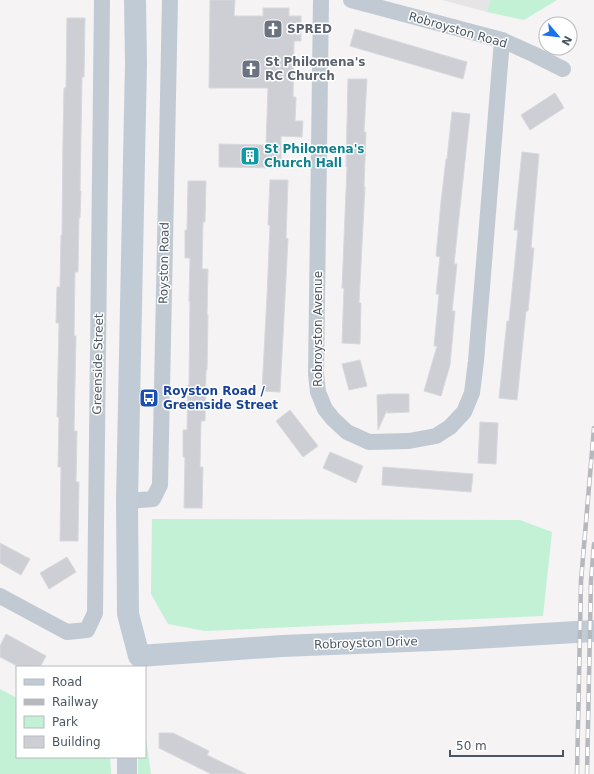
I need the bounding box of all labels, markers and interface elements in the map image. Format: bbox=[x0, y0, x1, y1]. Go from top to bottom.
street label: Robroyston Road bbox=[407, 9, 509, 51]
north arrow bbox=[538, 16, 578, 56]
church icon: SPRED bbox=[262, 18, 284, 40]
place label: SPRED bbox=[287, 22, 332, 36]
text: N bbox=[558, 33, 574, 48]
place label: St Philomena's RC Church bbox=[265, 55, 365, 83]
church icon: St Philomena's RC Church bbox=[240, 58, 262, 80]
place label: St Philomena's Church Hall bbox=[264, 142, 364, 170]
building icon: St Philomena's Church Hall bbox=[239, 145, 261, 167]
street label: Royston Road bbox=[156, 222, 172, 304]
street label: Robroyston Avenue bbox=[311, 271, 325, 387]
street label: Greenside Street bbox=[90, 313, 106, 415]
place label: Royston Road / Greenside Street bbox=[163, 384, 278, 412]
bus stop icon: Royston Road / Greenside Street bbox=[138, 387, 160, 409]
street label: Robroyston Drive bbox=[314, 634, 418, 652]
legend bbox=[16, 666, 146, 758]
text: Road bbox=[52, 675, 82, 689]
text: Railway bbox=[52, 695, 98, 709]
text: Park bbox=[52, 715, 78, 729]
scale bar bbox=[450, 732, 563, 758]
text: Building bbox=[52, 735, 101, 749]
text: 50 m bbox=[456, 739, 487, 753]

